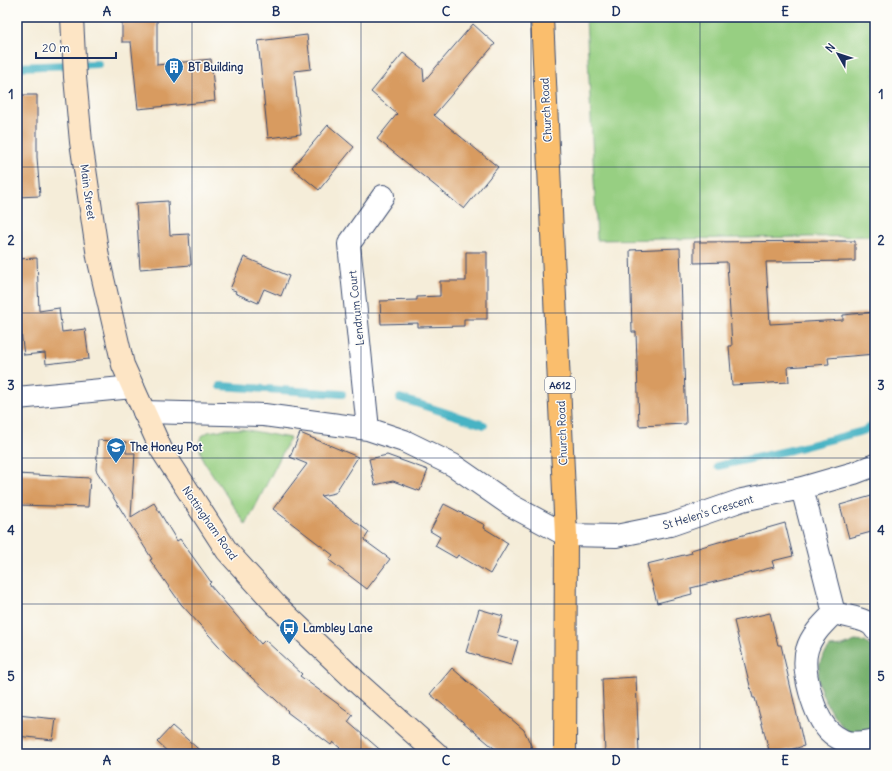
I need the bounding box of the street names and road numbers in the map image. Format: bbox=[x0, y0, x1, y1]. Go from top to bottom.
street label: Church Road bbox=[537, 77, 555, 143]
street label: Main Street bbox=[77, 163, 99, 221]
street label: Lendrum Court bbox=[345, 269, 367, 346]
road number: A612 bbox=[545, 377, 575, 393]
street label: Church Road bbox=[554, 400, 570, 466]
street label: Nottingham Road bbox=[179, 483, 241, 563]
street label: St Helen's Crescent bbox=[661, 491, 755, 532]

